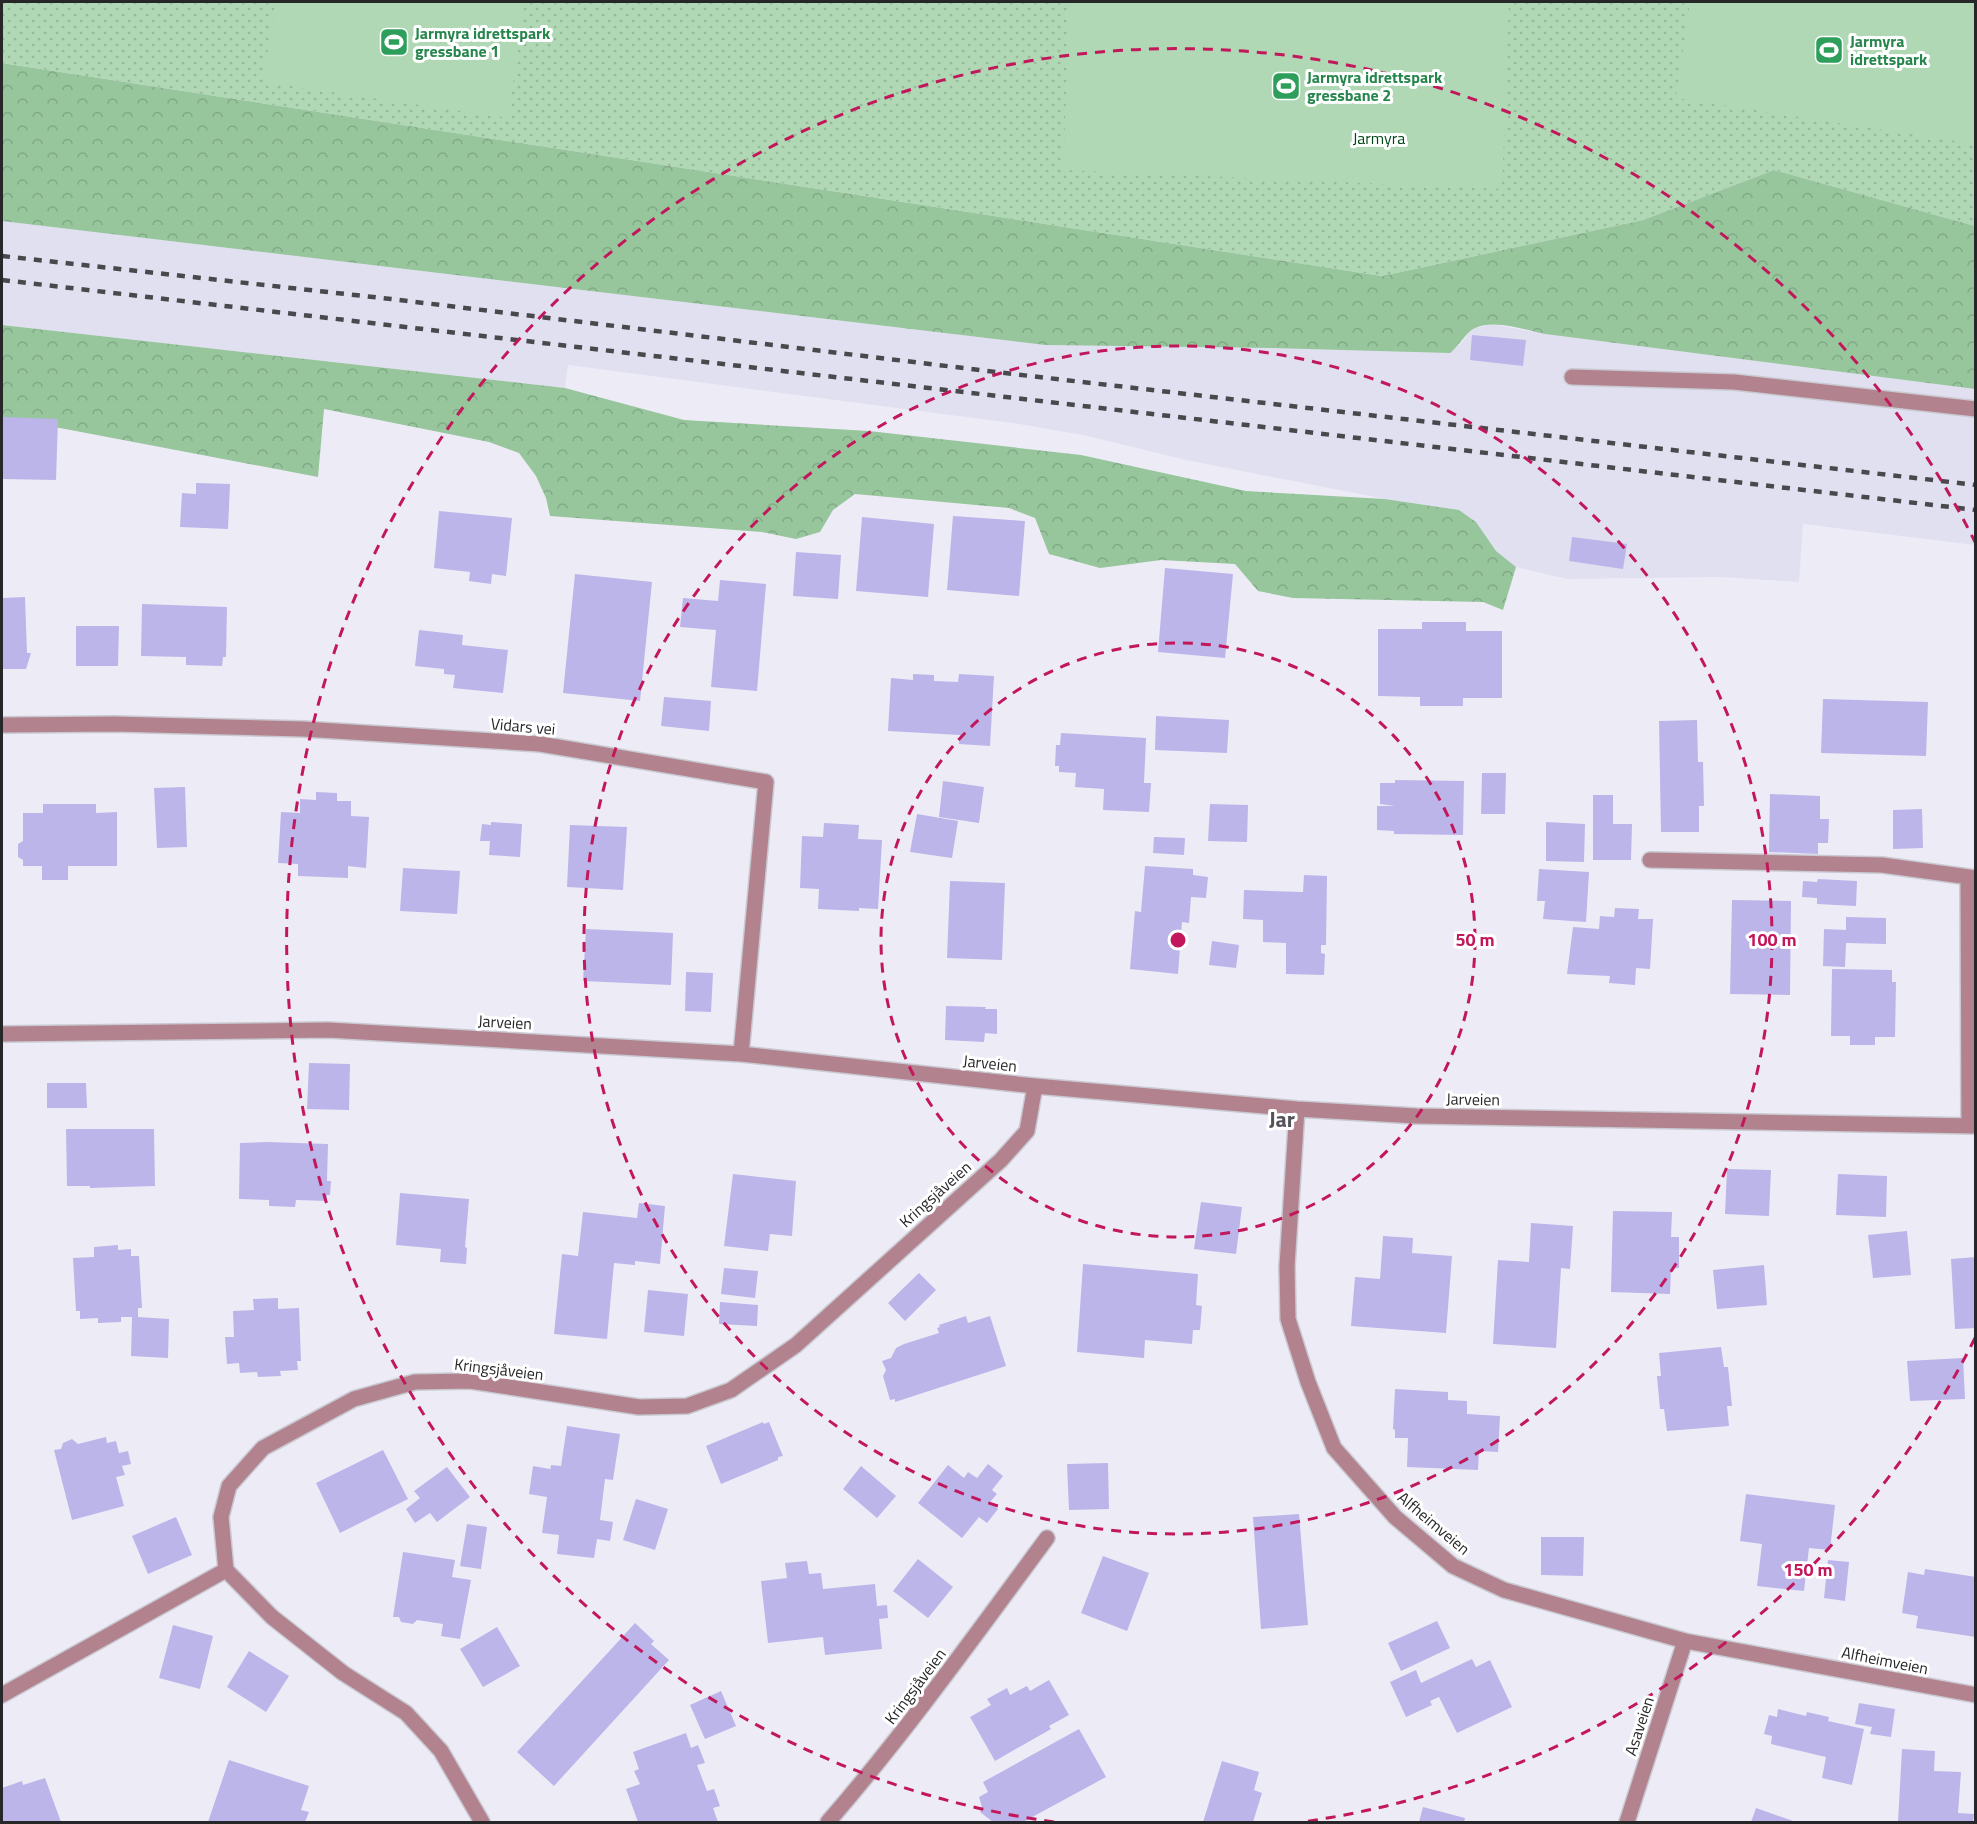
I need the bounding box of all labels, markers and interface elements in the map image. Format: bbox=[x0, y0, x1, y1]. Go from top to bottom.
place label: Jarmyra idrettspark gressbane 1 bbox=[415, 21, 551, 63]
sports icon: Jarmyra idrettspark gressbane 1 bbox=[378, 26, 410, 58]
place label: Jarmyra idrettspark bbox=[1850, 29, 1928, 71]
sports icon: Jarmyra idrettspark bbox=[1813, 34, 1845, 66]
place label: Jarmyra idrettspark gressbane 2 bbox=[1307, 65, 1443, 107]
sports icon: Jarmyra idrettspark gressbane 2 bbox=[1270, 70, 1302, 102]
park label: Jarmyra bbox=[1353, 126, 1405, 150]
street label: Vidars vei bbox=[490, 711, 556, 741]
text: 50 m bbox=[1455, 926, 1495, 953]
text: 100 m bbox=[1747, 926, 1797, 953]
centre of rings bbox=[1168, 930, 1188, 950]
street label: Jarveien bbox=[477, 1009, 533, 1035]
street label: Jarveien bbox=[962, 1048, 1018, 1078]
street label: Jarveien bbox=[1446, 1087, 1500, 1111]
district label: Jar bbox=[1269, 1102, 1295, 1136]
street label: Kringsjåveien bbox=[894, 1155, 976, 1233]
street label: Kringsjåveien bbox=[453, 1352, 545, 1386]
street label: Alfheimveien bbox=[1393, 1486, 1475, 1560]
text: 150 m bbox=[1783, 1556, 1833, 1583]
street label: Alfheimveien bbox=[1840, 1640, 1930, 1680]
street label: Kringsjåveien bbox=[878, 1643, 952, 1729]
street label: Asaveien bbox=[1618, 1693, 1660, 1759]

